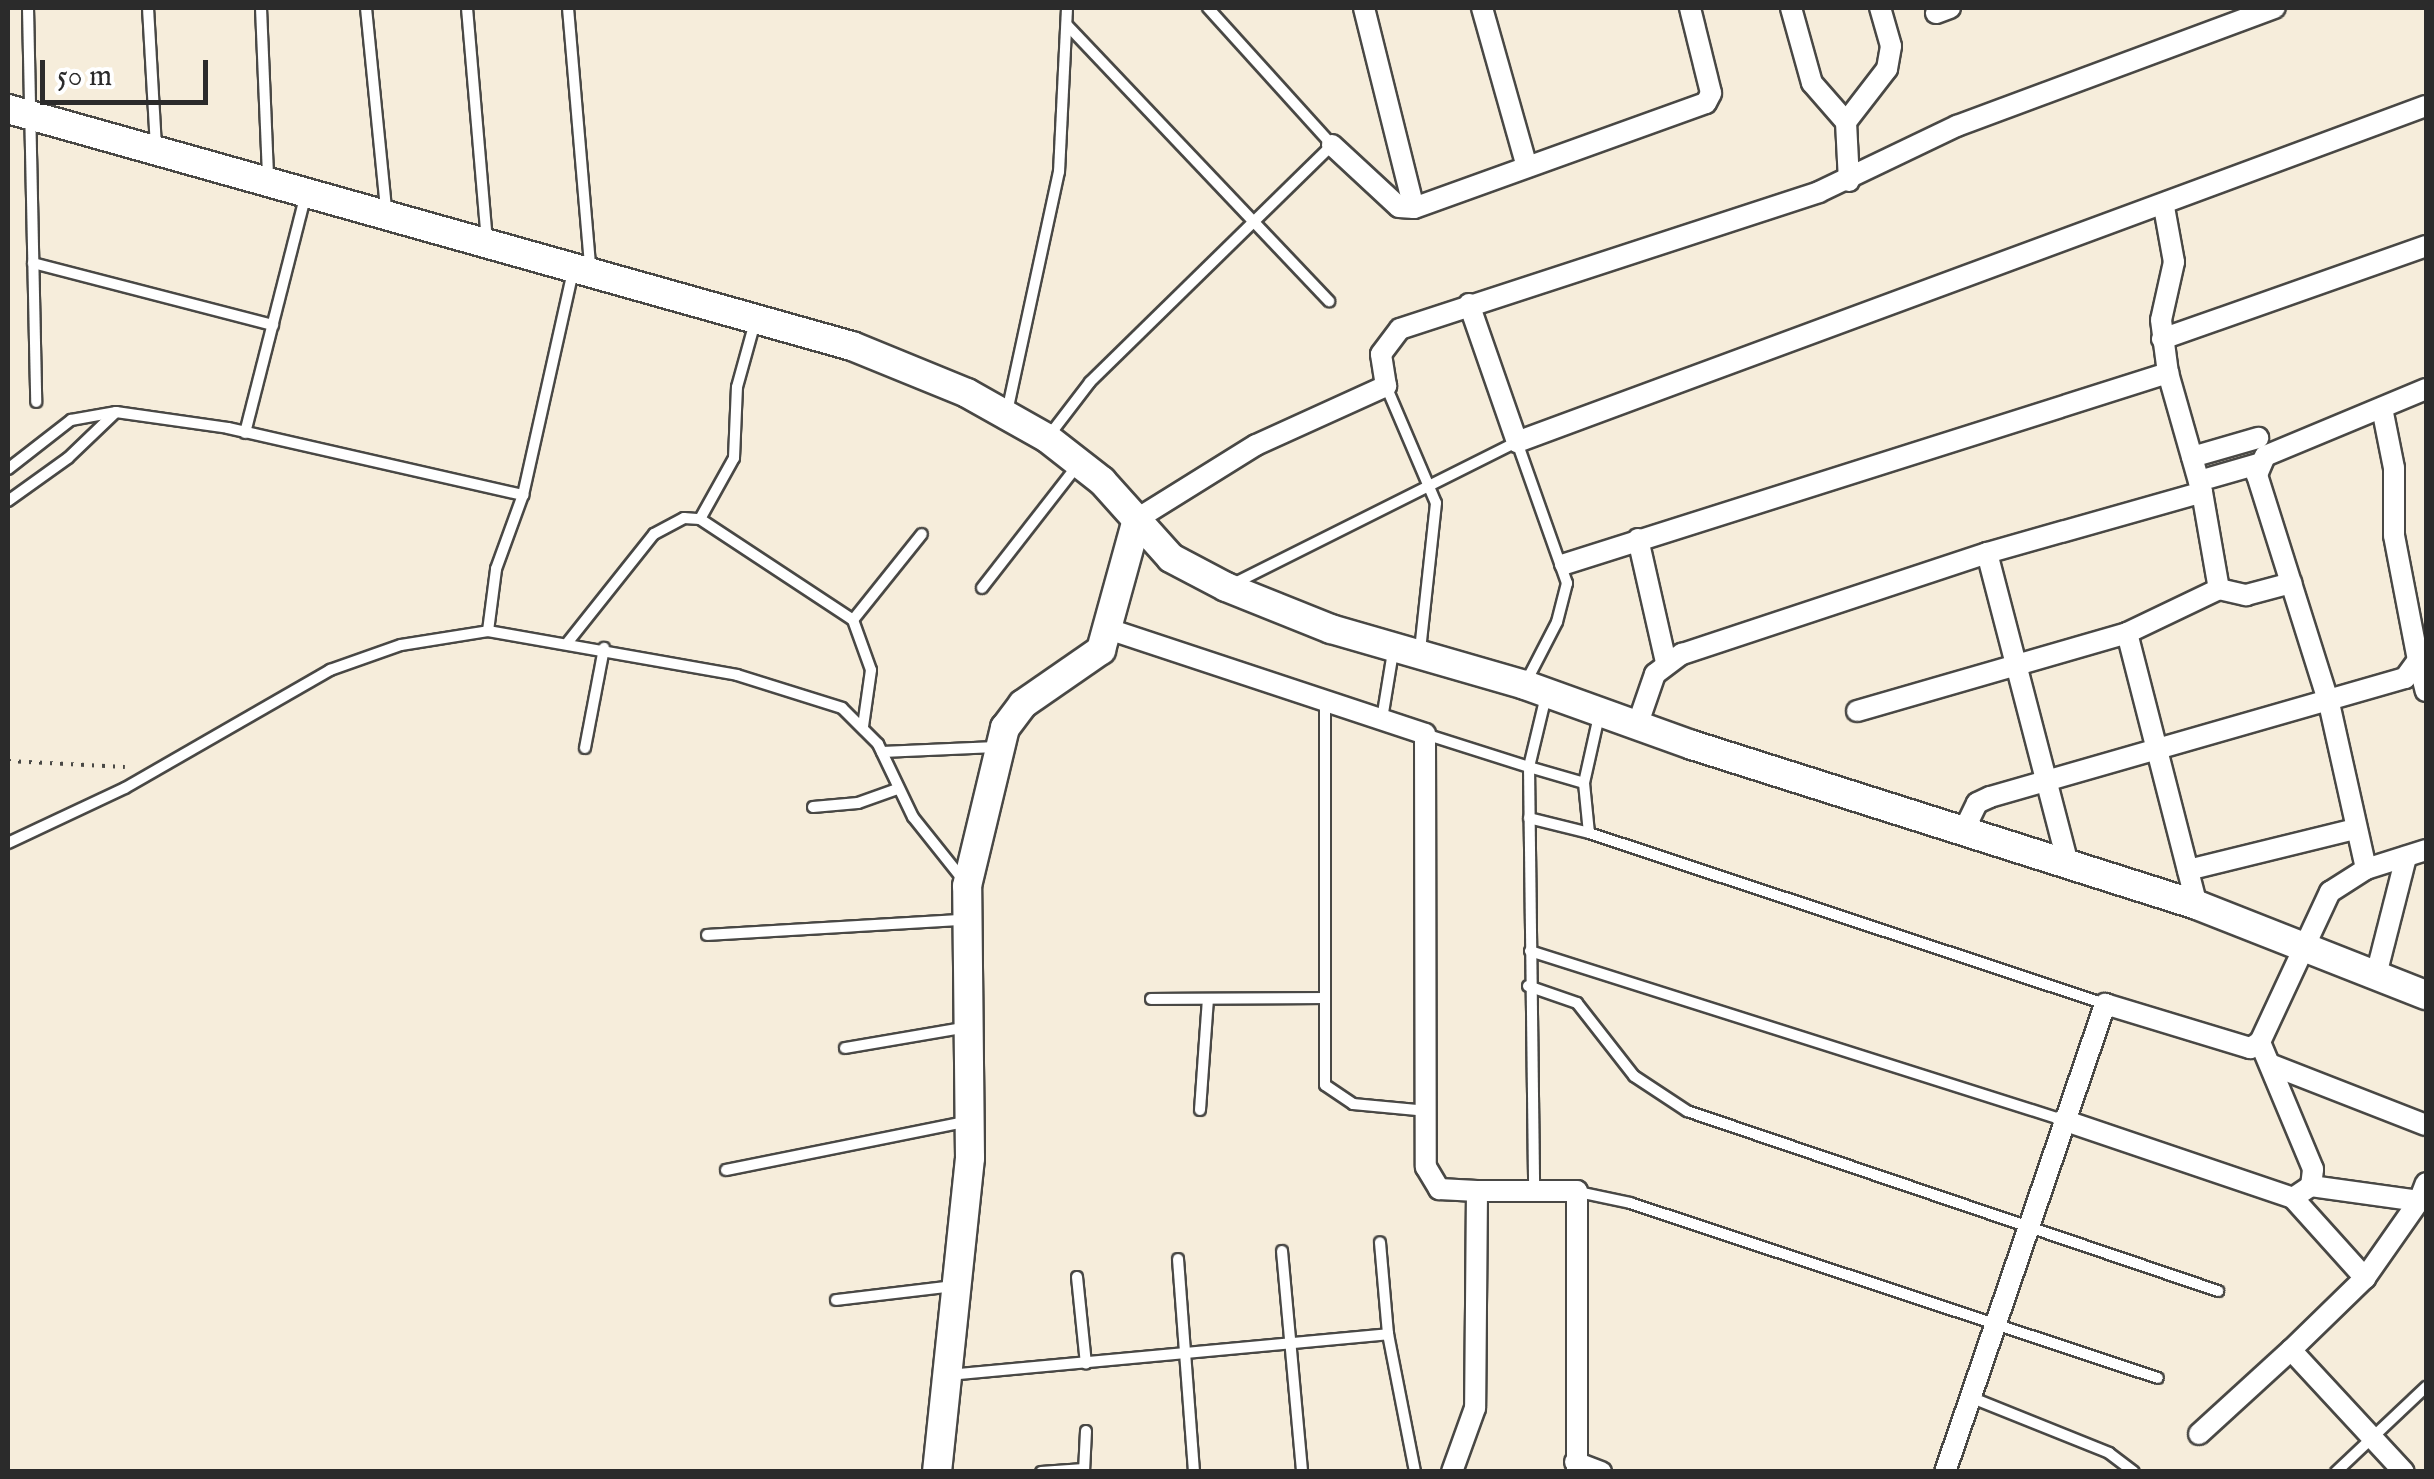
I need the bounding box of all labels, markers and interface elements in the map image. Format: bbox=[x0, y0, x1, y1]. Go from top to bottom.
scale bar bbox=[45, 40, 212, 102]
text: 50 m bbox=[57, 58, 112, 96]

